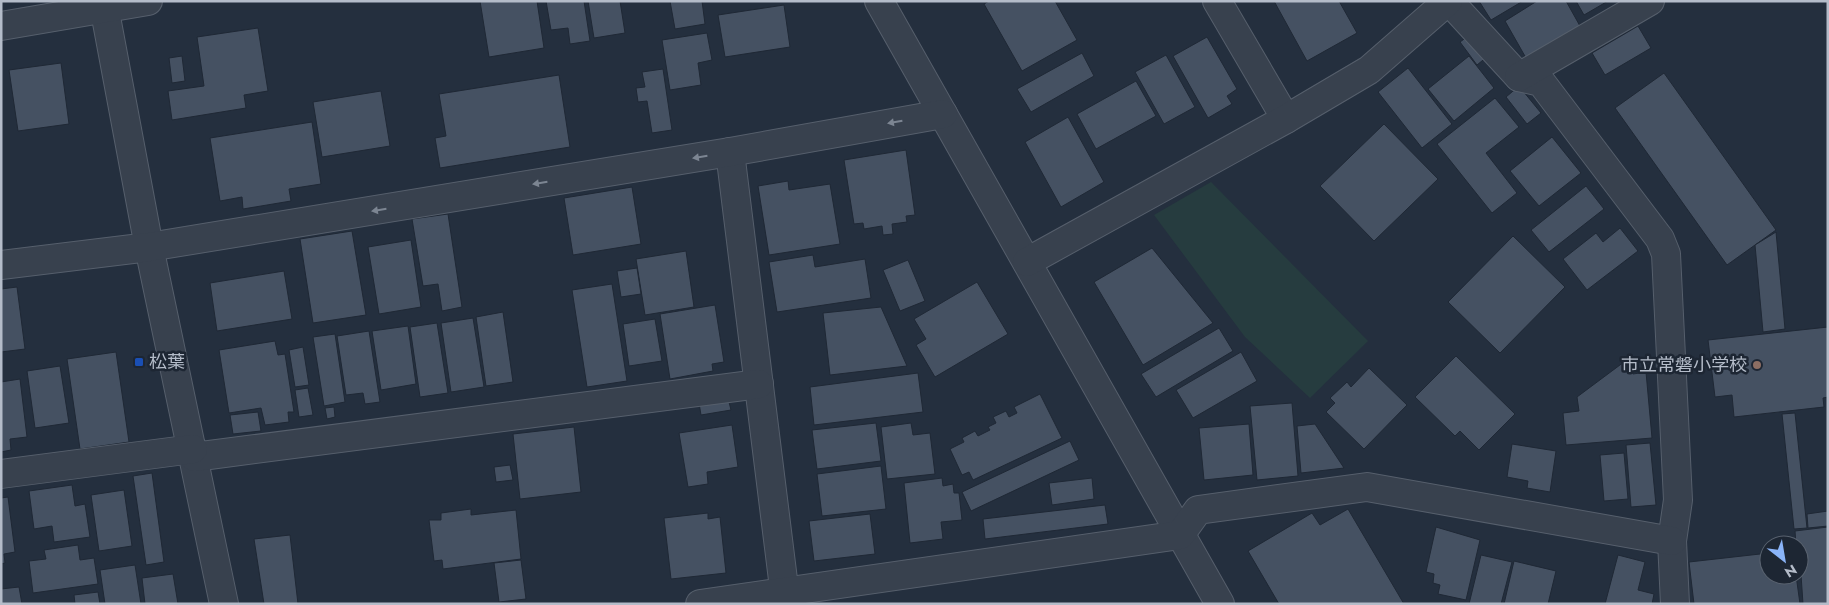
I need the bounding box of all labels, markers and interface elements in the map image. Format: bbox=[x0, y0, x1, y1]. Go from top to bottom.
one-way arrow bbox=[886, 119, 902, 127]
one-way arrow bbox=[692, 154, 708, 162]
one-way arrow bbox=[532, 180, 548, 188]
one-way arrow bbox=[371, 206, 387, 214]
place label: 松葉 bbox=[149, 349, 185, 375]
place label: 市立常磐小学校 bbox=[1621, 352, 1747, 378]
marker: 松葉 bbox=[133, 356, 145, 368]
marker: 市立常磐小学校 bbox=[1751, 359, 1763, 371]
north arrow bbox=[1759, 535, 1809, 585]
text: N bbox=[1781, 560, 1801, 583]

